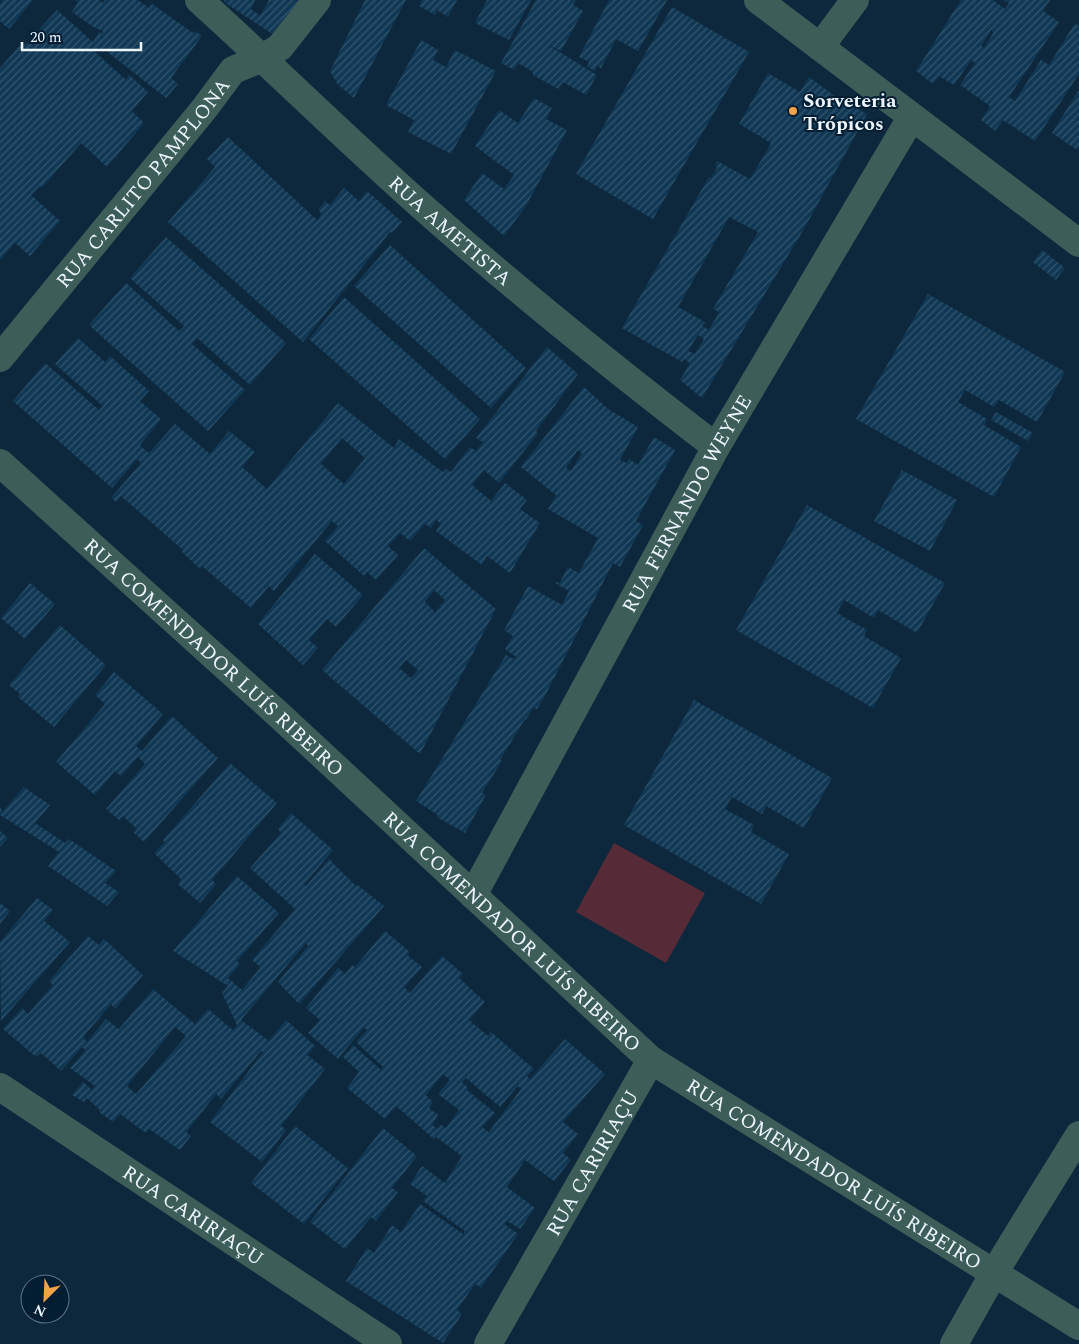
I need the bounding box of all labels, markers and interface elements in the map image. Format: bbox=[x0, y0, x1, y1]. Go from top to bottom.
scale bar bbox=[22, 20, 141, 52]
text: 20 m bbox=[30, 26, 62, 49]
street label: RUA CARLITO PAMPLONA bbox=[49, 72, 238, 295]
place label: Sorveteria Trópicos bbox=[803, 86, 897, 139]
marker: Sorveteria Trópicos bbox=[787, 105, 799, 117]
street label: RUA AMETISTA bbox=[381, 169, 518, 294]
street label: RUA FERNANDO WEYNE bbox=[615, 389, 760, 618]
street label: RUA COMENDADOR LUÍS RIBEIRO bbox=[77, 531, 350, 784]
street label: RUA COMENDADOR LUÍS RIBEIRO bbox=[376, 804, 647, 1060]
street label: RUA COMENDADOR LUÍS RIBEIRO bbox=[680, 1071, 987, 1278]
street label: RUA CARIRIAÇU bbox=[539, 1085, 647, 1242]
street label: RUA CARIRIAÇU bbox=[116, 1158, 270, 1274]
north arrow bbox=[20, 1274, 70, 1324]
text: N bbox=[30, 1299, 49, 1322]

